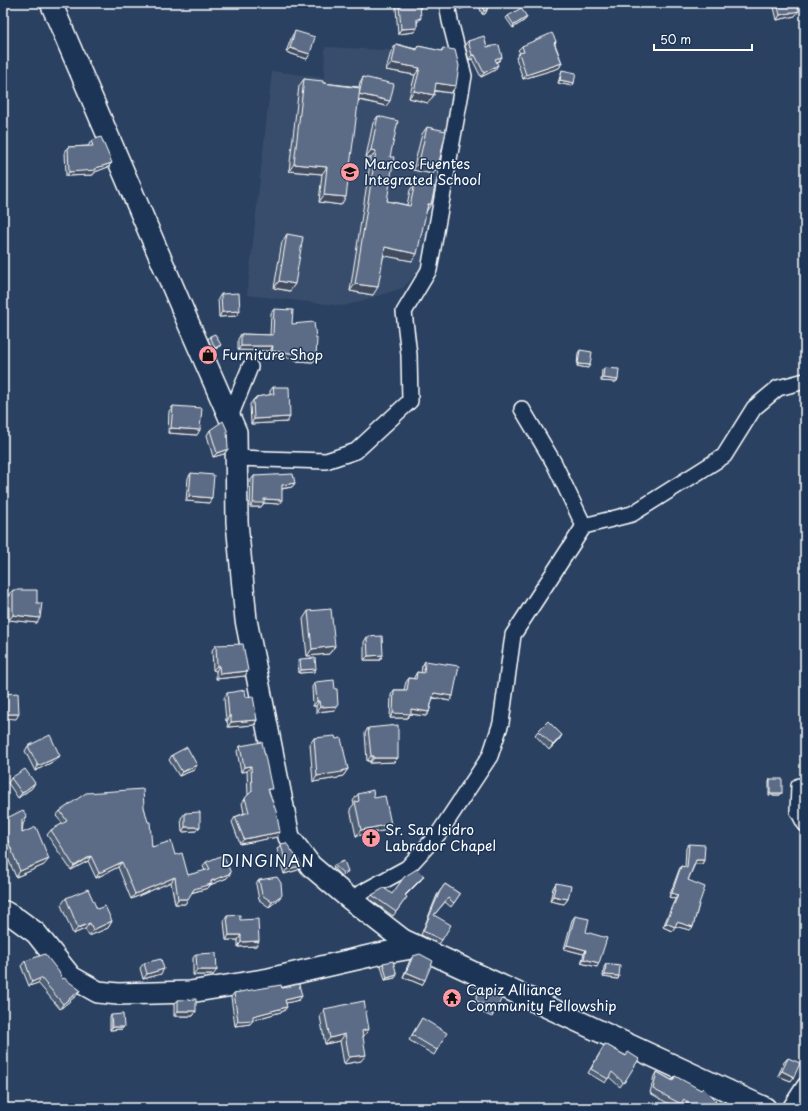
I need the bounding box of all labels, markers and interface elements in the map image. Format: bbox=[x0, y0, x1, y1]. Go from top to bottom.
scale bar bbox=[654, 26, 752, 52]
text: 50 m bbox=[660, 30, 691, 48]
place label: Marcos Fuentes Integrated School bbox=[364, 153, 481, 190]
school or university icon: Marcos Fuentes Integrated School bbox=[339, 161, 361, 183]
shop icon: Furniture Shop bbox=[197, 344, 219, 366]
place label: Furniture Shop bbox=[222, 344, 323, 365]
place label: Sr. San Isidro Labrador Chapel bbox=[385, 819, 496, 856]
church icon: Sr. San Isidro Labrador Chapel bbox=[360, 827, 382, 849]
district label: DINGINAN bbox=[221, 848, 315, 872]
place label: Capiz Alliance Community Fellowship bbox=[466, 979, 617, 1016]
temple icon: Capiz Alliance Community Fellowship bbox=[441, 987, 463, 1009]

